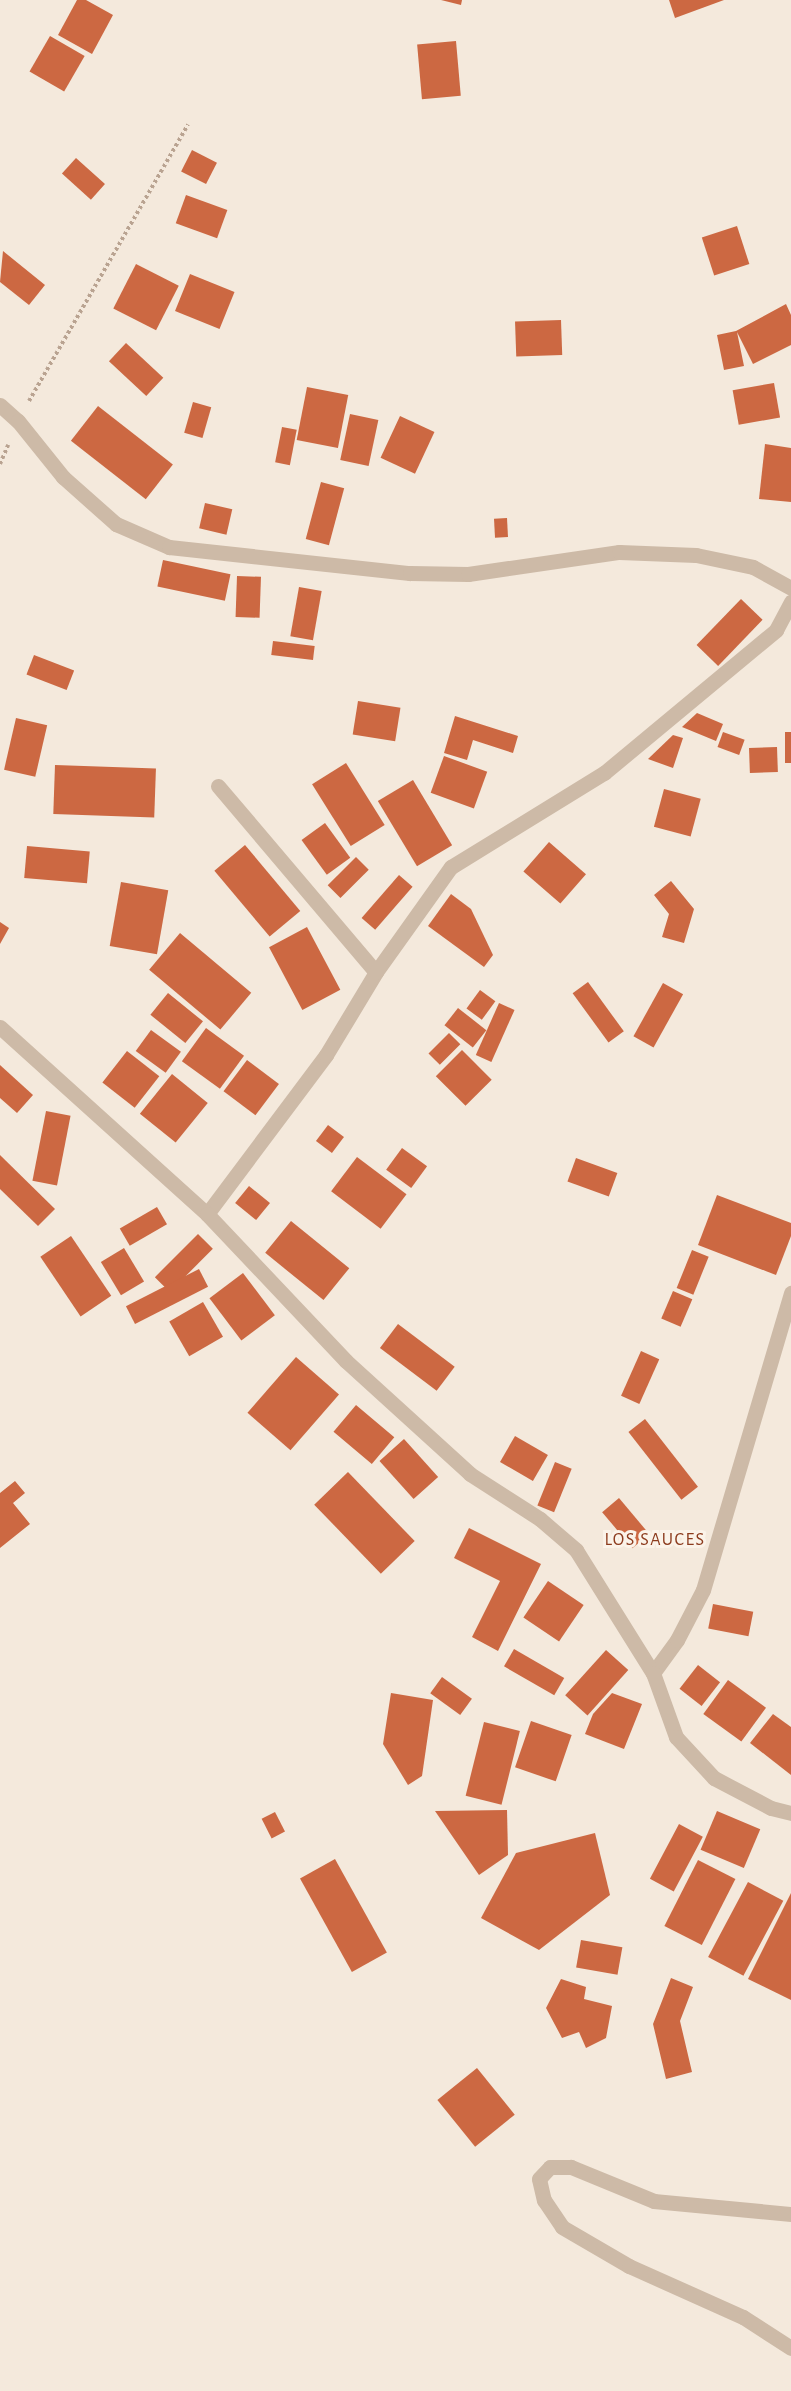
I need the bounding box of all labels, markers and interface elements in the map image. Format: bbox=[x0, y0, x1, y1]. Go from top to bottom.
district label: LOS SAUCES bbox=[604, 1529, 706, 1551]

